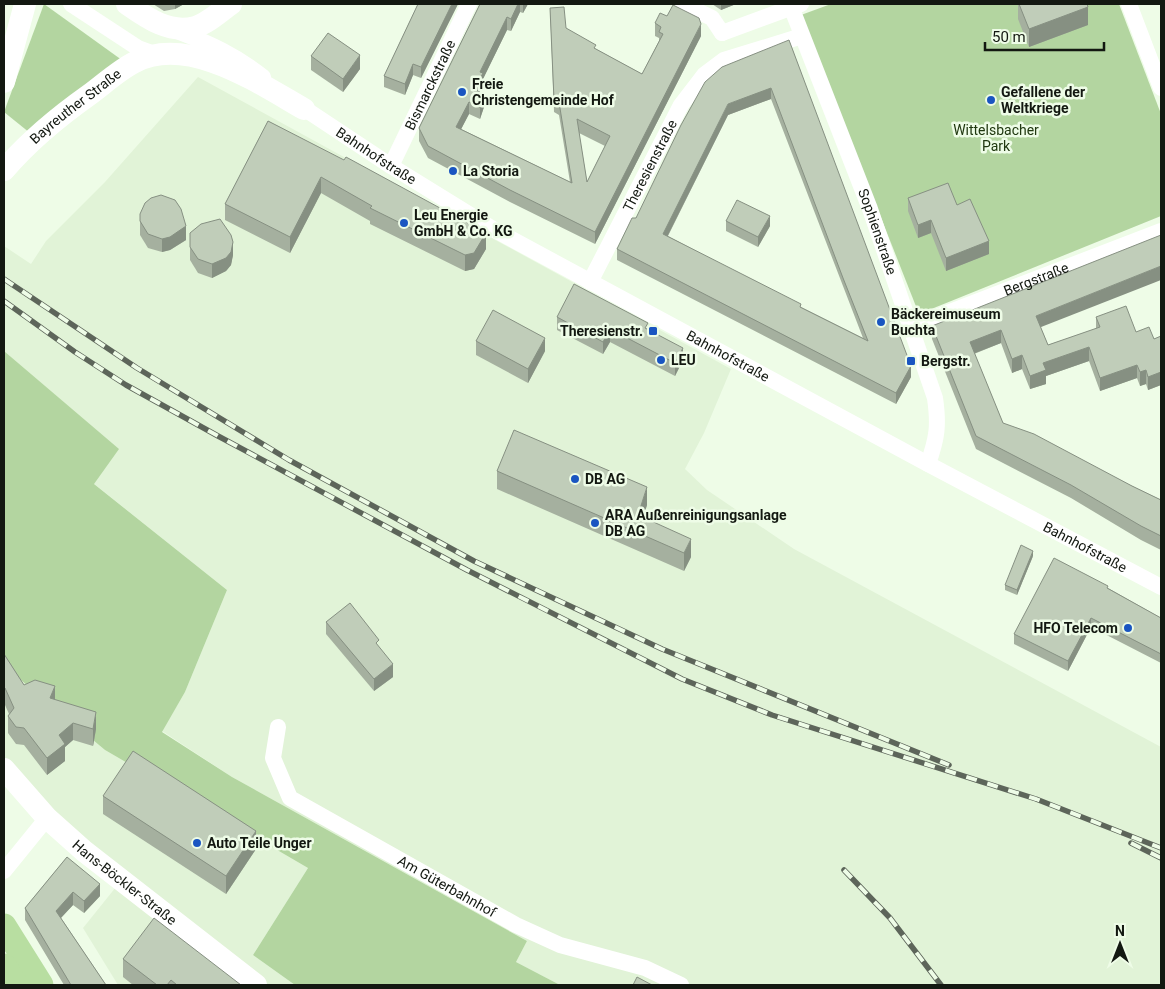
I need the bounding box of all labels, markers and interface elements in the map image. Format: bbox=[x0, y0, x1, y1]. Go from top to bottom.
scale bar bbox=[985, 20, 1104, 52]
text: 50 m bbox=[992, 28, 1026, 46]
street label: Bismarckstraße bbox=[402, 37, 459, 133]
street label: Bayreuther Straße bbox=[27, 65, 124, 147]
place label: Freie Christengemeinde Hof bbox=[472, 76, 615, 108]
place label: Gefallene der Weltkriege bbox=[1001, 84, 1085, 116]
marker: Freie Christengemeinde Hof bbox=[456, 86, 468, 98]
marker: Gefallene der Weltkriege bbox=[985, 94, 997, 106]
street label: Theresienstraße bbox=[620, 117, 680, 214]
park label: Wittelsbacher Park bbox=[953, 122, 1039, 154]
street label: Bahnhofstraße bbox=[333, 124, 419, 188]
place label: La Storia bbox=[463, 163, 519, 179]
marker: La Storia bbox=[447, 165, 459, 177]
street label: Sophienstraße bbox=[855, 186, 900, 277]
place label: Leu Energie GmbH & Co. KG bbox=[414, 207, 512, 239]
marker: Leu Energie GmbH & Co. KG bbox=[398, 217, 410, 229]
street label: Bergstraße bbox=[1001, 259, 1071, 299]
place label: Bäckereimuseum Buchta bbox=[891, 306, 1001, 338]
marker: Bäckereimuseum Buchta bbox=[875, 316, 887, 328]
place label: Theresienstr. bbox=[560, 323, 643, 339]
marker: Theresienstr. bbox=[647, 325, 659, 337]
street label: Bahnhofstraße bbox=[684, 327, 772, 385]
place label: LEU bbox=[671, 352, 696, 368]
place label: Bergstr. bbox=[921, 353, 971, 369]
marker: LEU bbox=[655, 354, 667, 366]
marker: Bergstr. bbox=[905, 355, 917, 367]
place label: DB AG bbox=[585, 471, 625, 487]
marker: DB AG bbox=[569, 473, 581, 485]
place label: ARA Außenreinigungsanlage DB AG bbox=[605, 507, 787, 539]
marker: ARA Außenreinigungsanlage DB AG bbox=[589, 517, 601, 529]
street label: Bahnhofstraße bbox=[1041, 518, 1130, 576]
place label: HFO Telecom bbox=[1033, 620, 1118, 636]
marker: HFO Telecom bbox=[1122, 622, 1134, 634]
place label: Auto Teile Unger bbox=[207, 835, 312, 851]
street label: Hans-Böckler-Straße bbox=[69, 837, 180, 928]
marker: Auto Teile Unger bbox=[191, 837, 203, 849]
street label: Am Güterbahnhof bbox=[395, 852, 499, 920]
north arrow bbox=[1095, 919, 1145, 969]
text: N bbox=[1115, 923, 1125, 939]

